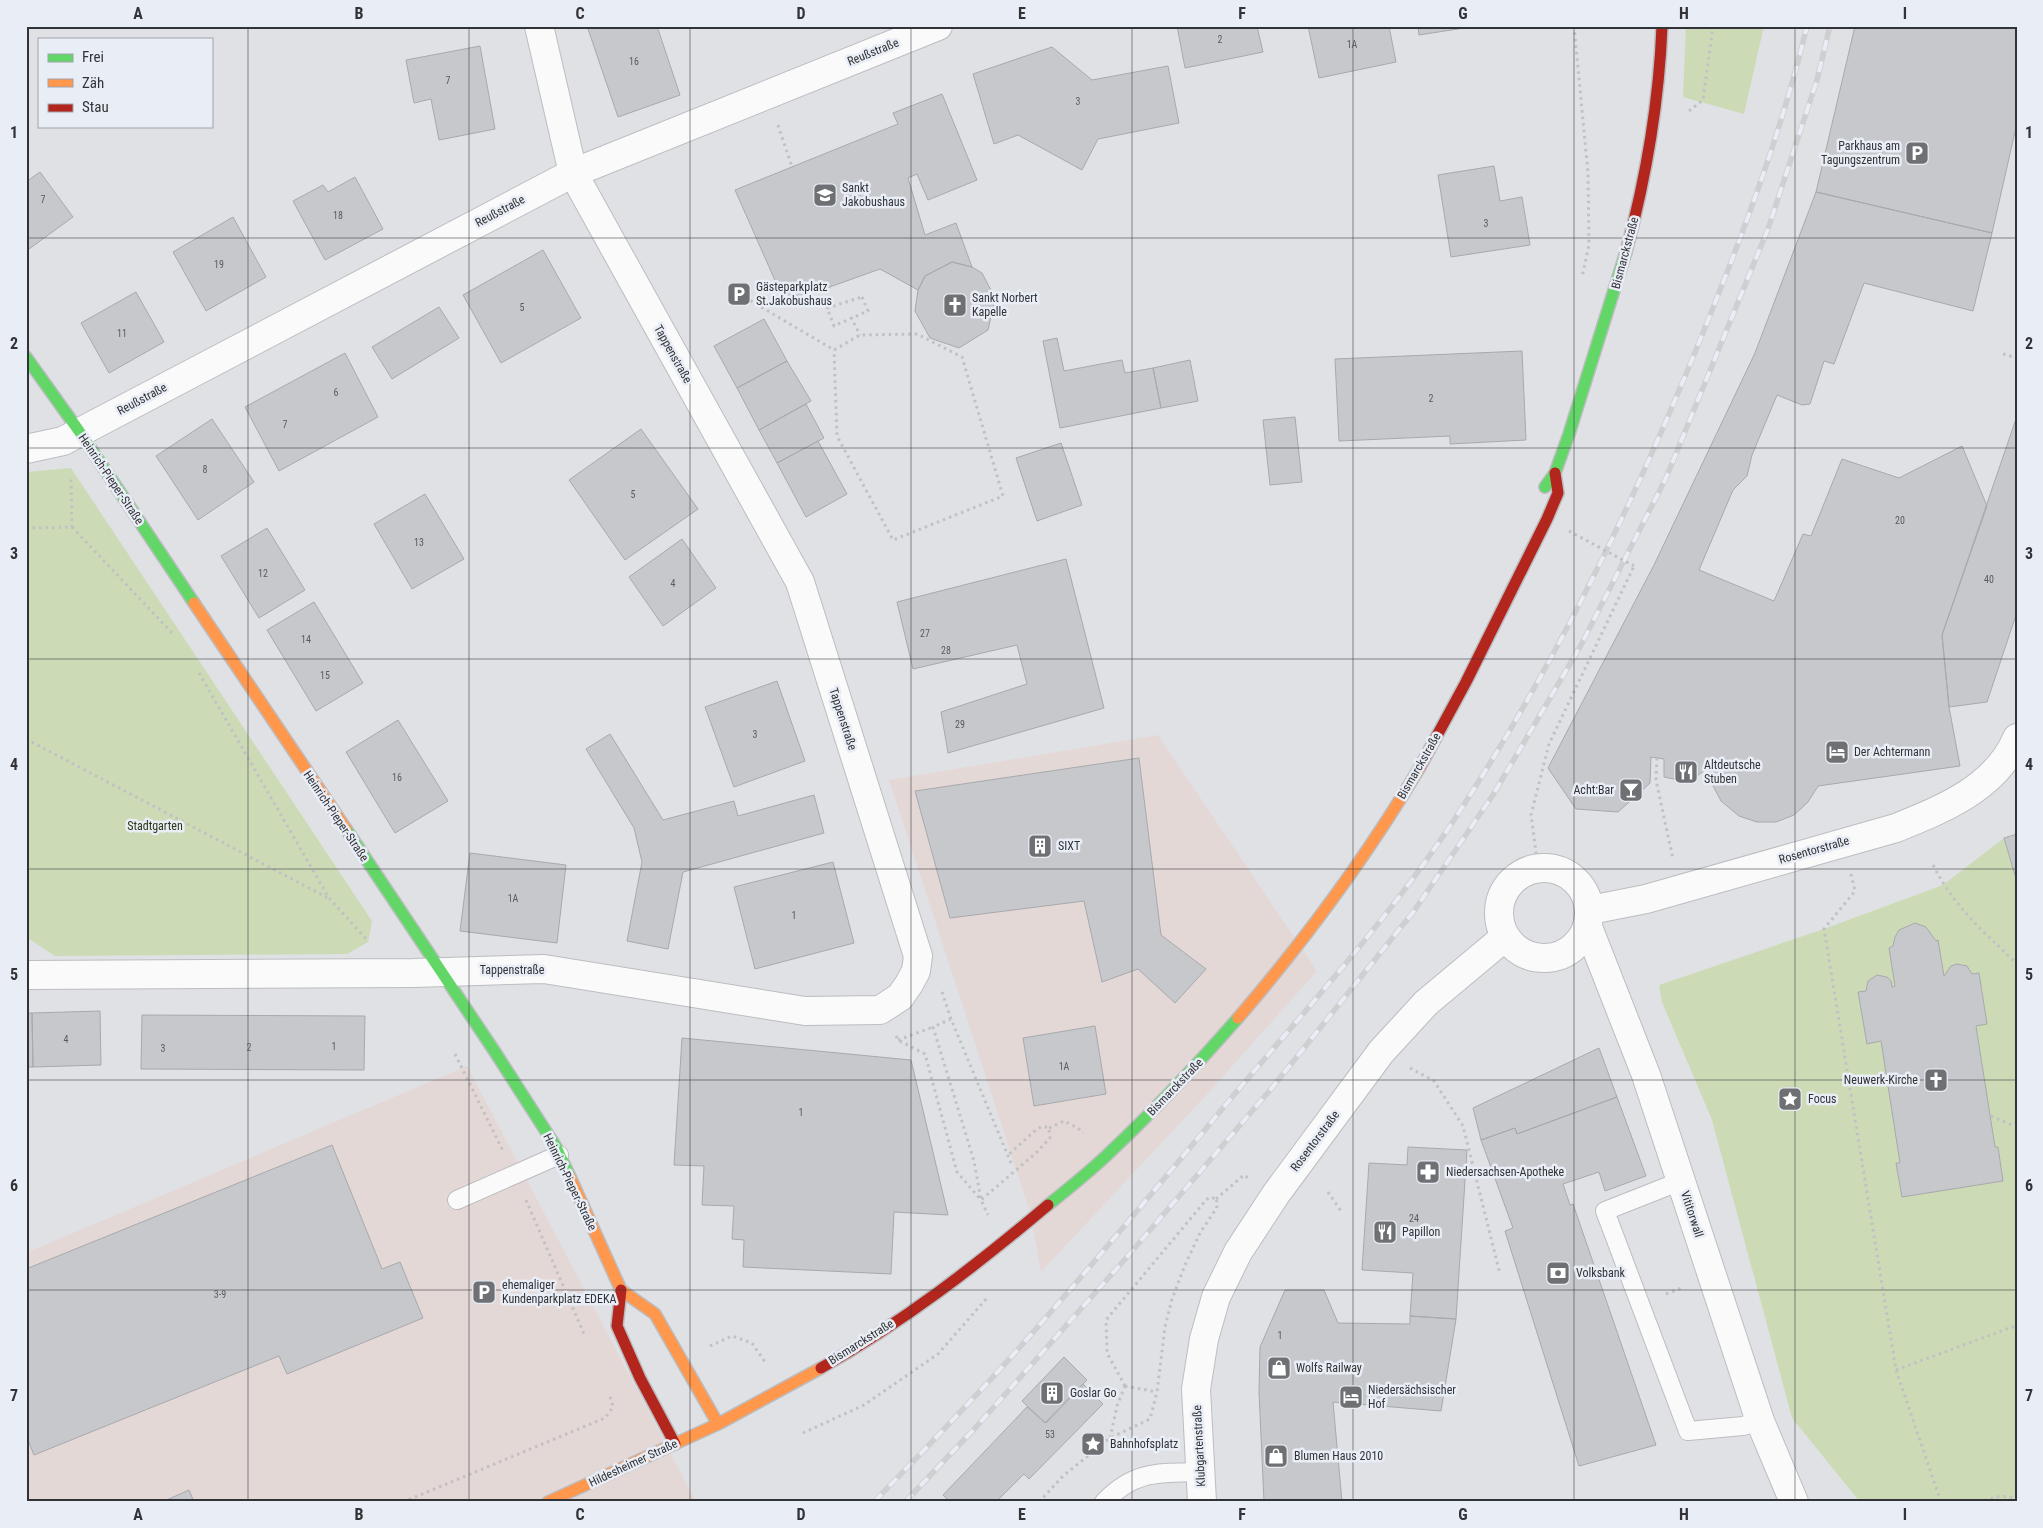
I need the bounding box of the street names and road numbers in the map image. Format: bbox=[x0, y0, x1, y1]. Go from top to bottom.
street label: Reußstraße bbox=[845, 35, 901, 69]
street label: Reußstraße bbox=[473, 192, 528, 230]
street label: Bismarckstraße bbox=[1609, 215, 1641, 291]
street label: Tappenstraße bbox=[651, 322, 695, 386]
street label: Reußstraße bbox=[115, 380, 170, 418]
street label: Heinrich-Pieper-Straße bbox=[75, 431, 147, 527]
street label: Tappenstraße bbox=[826, 686, 860, 752]
street label: Bismarckstraße bbox=[1394, 730, 1444, 802]
street label: Heinrich-Pieper-Straße bbox=[300, 768, 372, 864]
street label: Rosentorstraße bbox=[1777, 833, 1851, 867]
street label: Tappenstraße bbox=[480, 963, 545, 977]
street label: Bismarckstraße bbox=[1144, 1055, 1206, 1119]
street label: Rosentorstraße bbox=[1288, 1108, 1343, 1174]
street label: Heinrich-Pieper-Straße bbox=[540, 1131, 600, 1233]
street label: Vititorwall bbox=[1678, 1189, 1706, 1239]
street label: Bismarckstraße bbox=[826, 1316, 896, 1368]
street label: Klubgartenstraße bbox=[1190, 1404, 1208, 1487]
street label: Hildesheimer Straße bbox=[587, 1436, 680, 1490]

